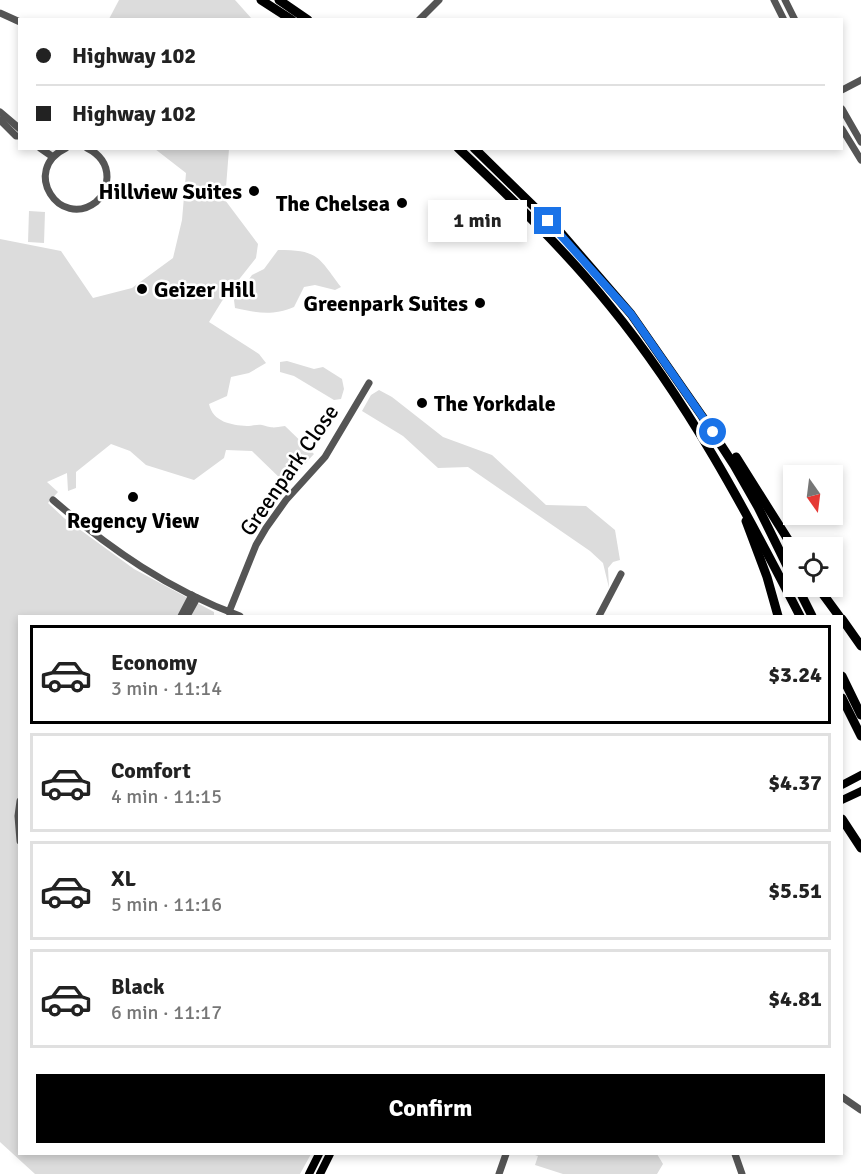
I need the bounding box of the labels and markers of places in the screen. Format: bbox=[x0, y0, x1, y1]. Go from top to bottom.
place label: Hillview Suites bbox=[99, 178, 242, 205]
marker: Hillview Suites bbox=[247, 184, 261, 198]
place label: The Chelsea bbox=[276, 190, 390, 217]
marker: The Chelsea bbox=[395, 196, 409, 210]
place label: Geizer Hill bbox=[154, 276, 255, 303]
marker: Geizer Hill bbox=[135, 282, 149, 296]
place label: Greenpark Suites bbox=[304, 290, 468, 317]
marker: Greenpark Suites bbox=[473, 296, 487, 310]
place label: The Yorkdale bbox=[434, 390, 556, 417]
marker: The Yorkdale bbox=[415, 396, 429, 410]
marker: Regency View bbox=[126, 490, 140, 504]
place label: Regency View bbox=[67, 507, 200, 534]

